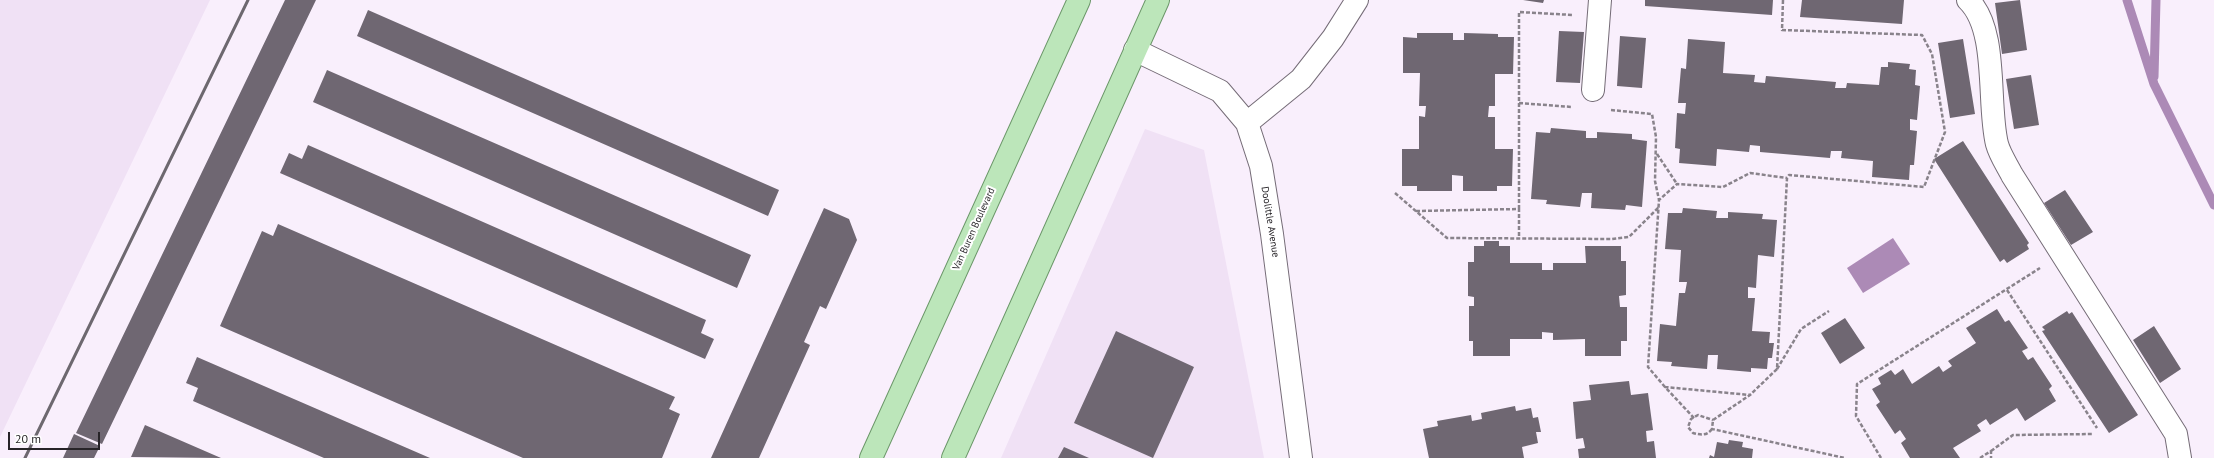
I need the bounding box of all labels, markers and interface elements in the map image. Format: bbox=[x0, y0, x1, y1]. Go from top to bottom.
street label: Van Buren Boulevard bbox=[950, 186, 998, 272]
street label: Doolittle Avenue bbox=[1258, 186, 1282, 258]
scale bar bbox=[10, 424, 102, 450]
text: 20 m bbox=[15, 431, 41, 446]

